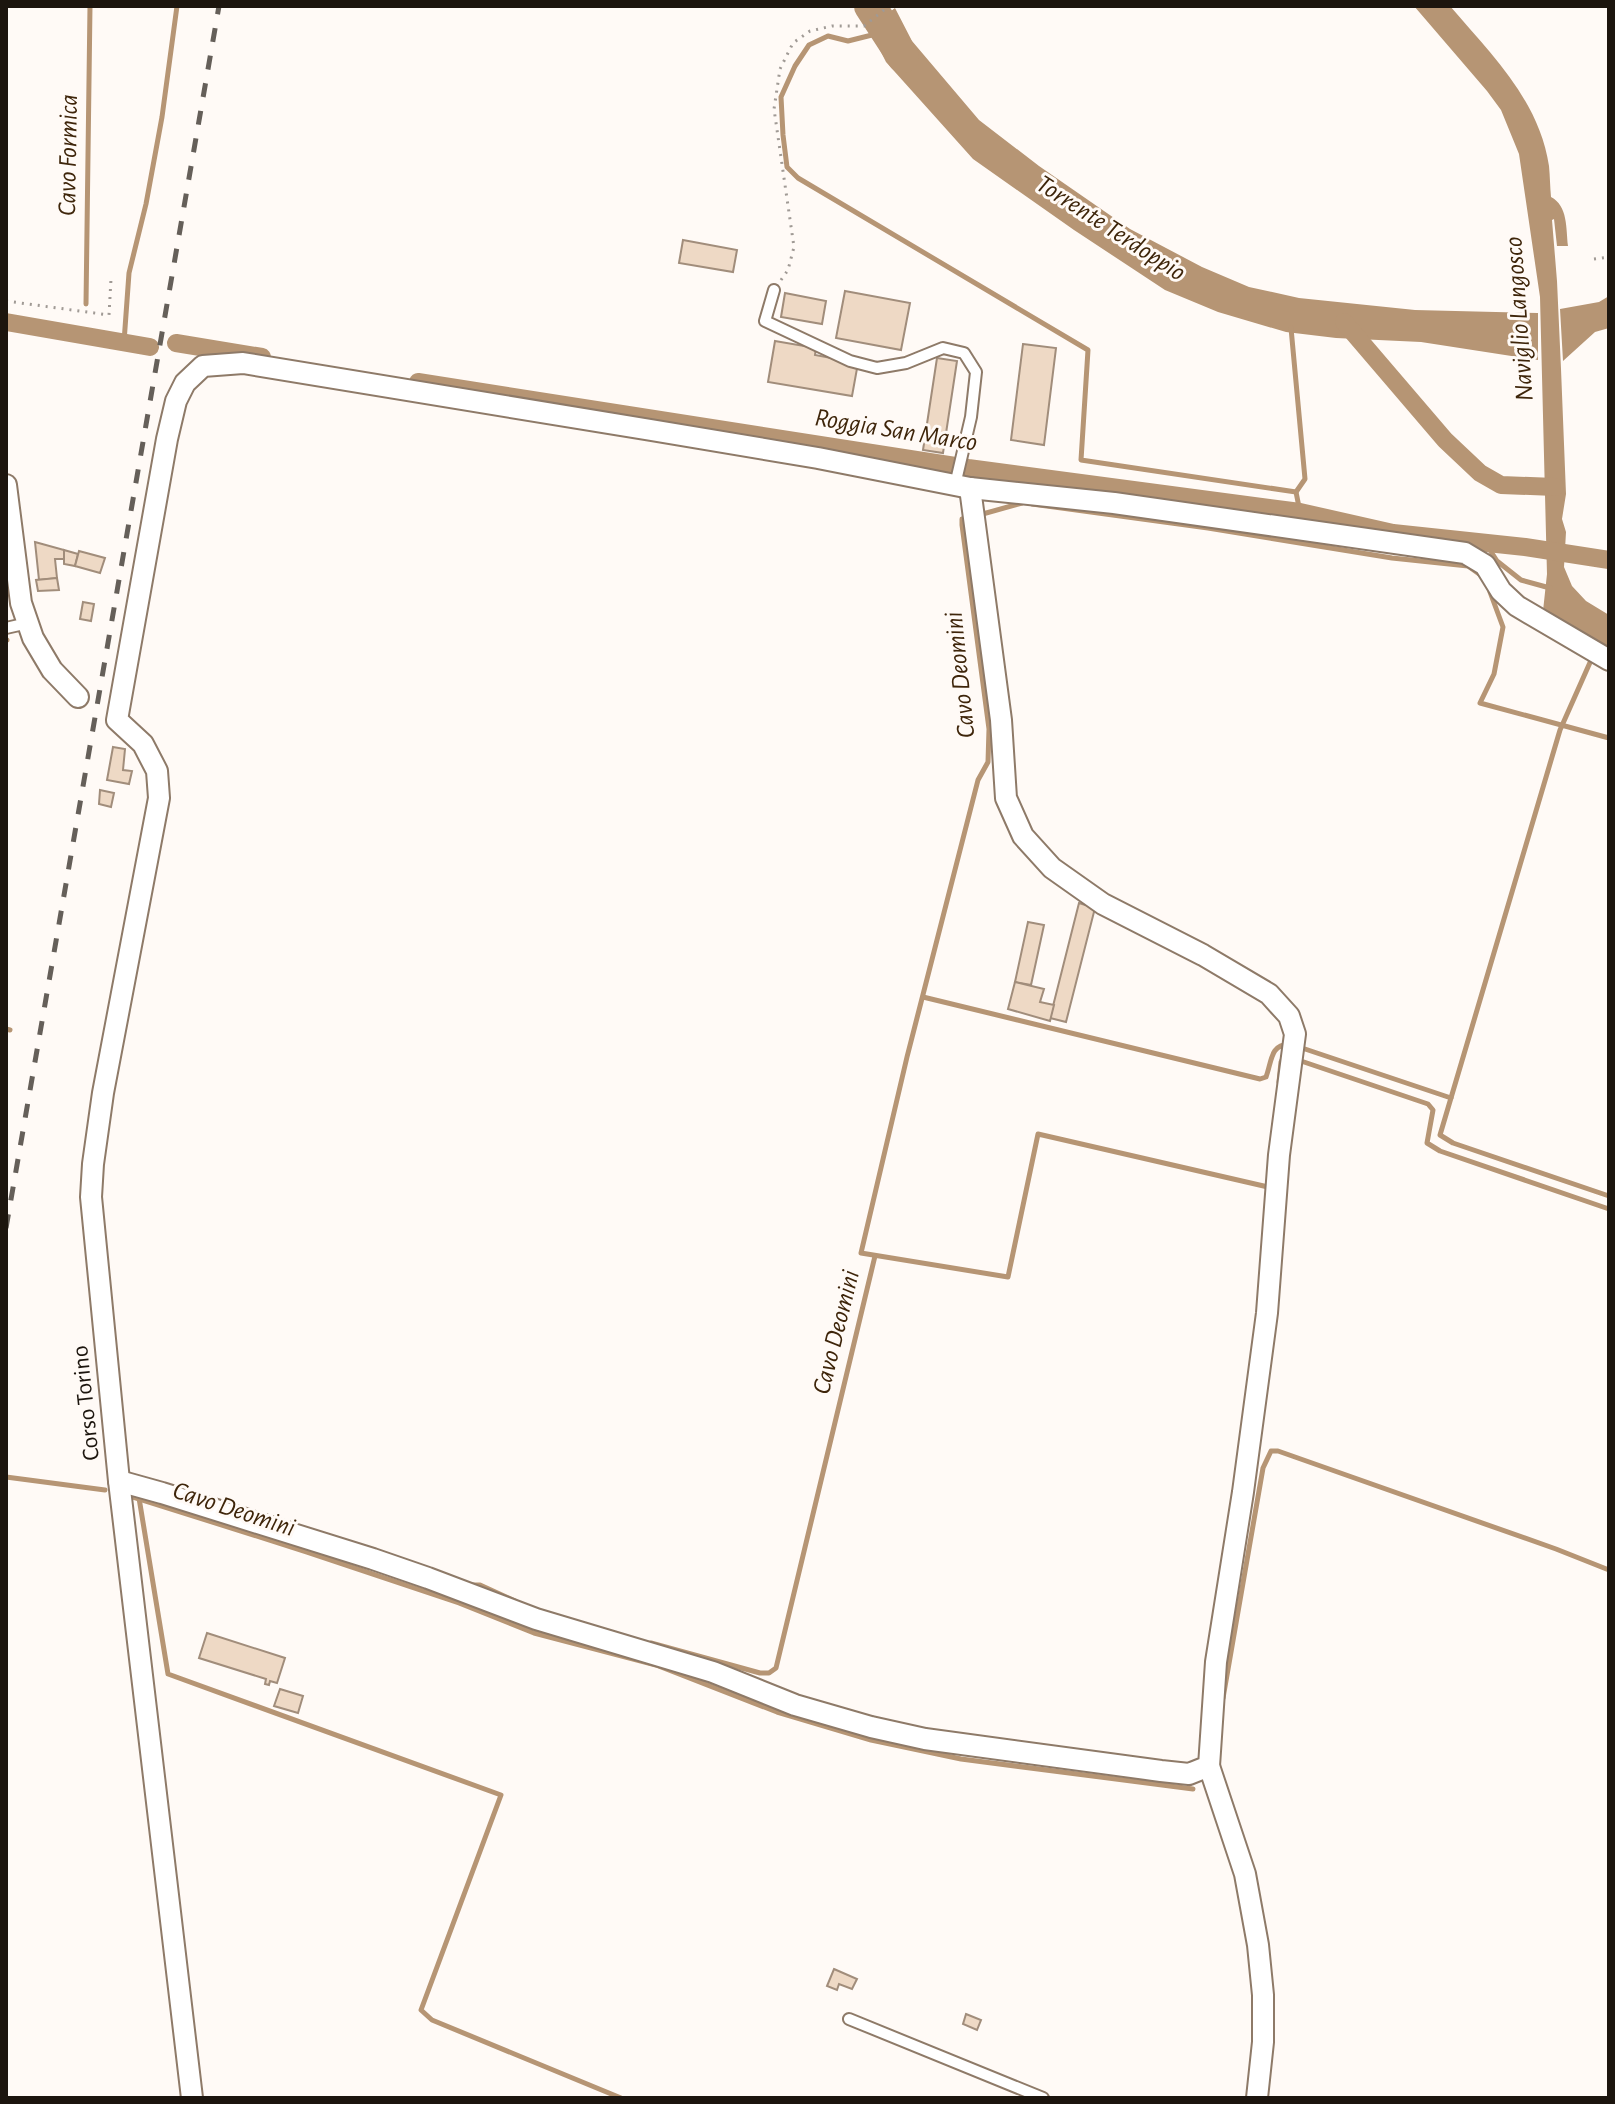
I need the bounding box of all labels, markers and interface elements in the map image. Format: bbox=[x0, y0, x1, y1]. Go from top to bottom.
water label: Cavo Formica bbox=[54, 94, 82, 216]
water label: Torrente Terdoppio bbox=[1032, 170, 1190, 286]
water label: Naviglio Langosco bbox=[1500, 236, 1538, 402]
water label: Roggia San Marco bbox=[813, 404, 979, 456]
water label: Cavo Deomini bbox=[940, 610, 980, 739]
water label: Cavo Deomini bbox=[808, 1267, 864, 1397]
street label: Corso Torino bbox=[68, 1344, 104, 1462]
water label: Cavo Deomini bbox=[170, 1477, 299, 1541]

